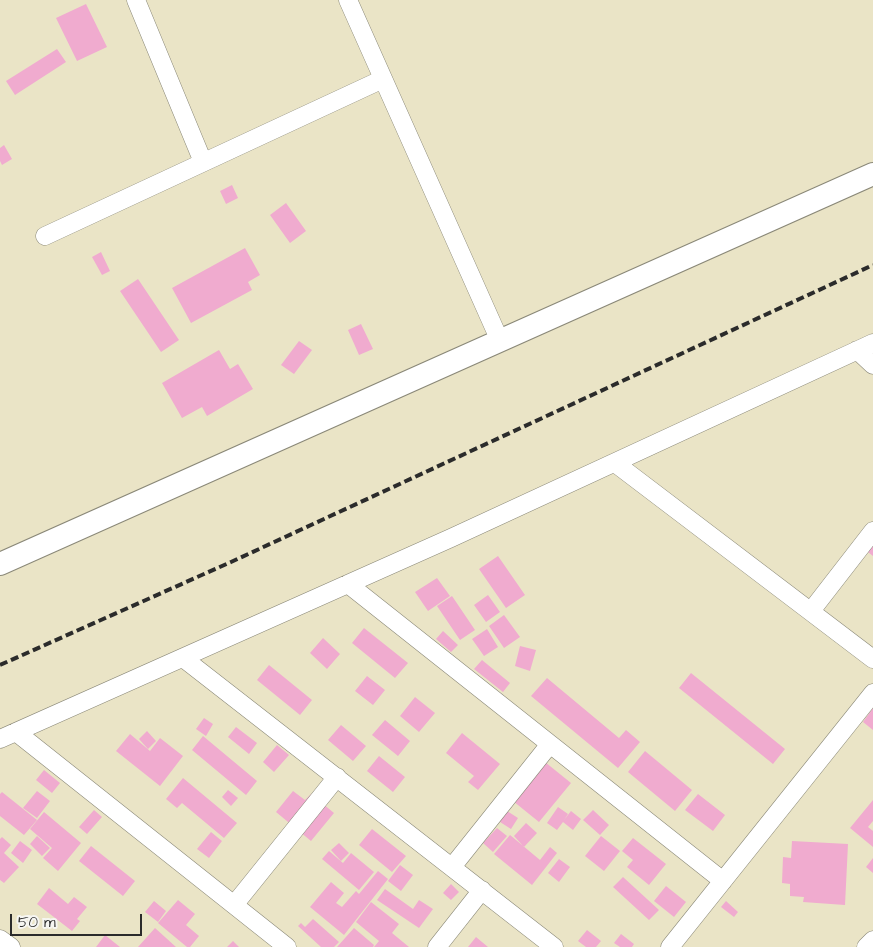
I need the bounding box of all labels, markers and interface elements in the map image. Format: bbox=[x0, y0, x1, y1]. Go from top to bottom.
scale bar bbox=[12, 904, 145, 936]
text: 50 m bbox=[18, 912, 56, 933]

